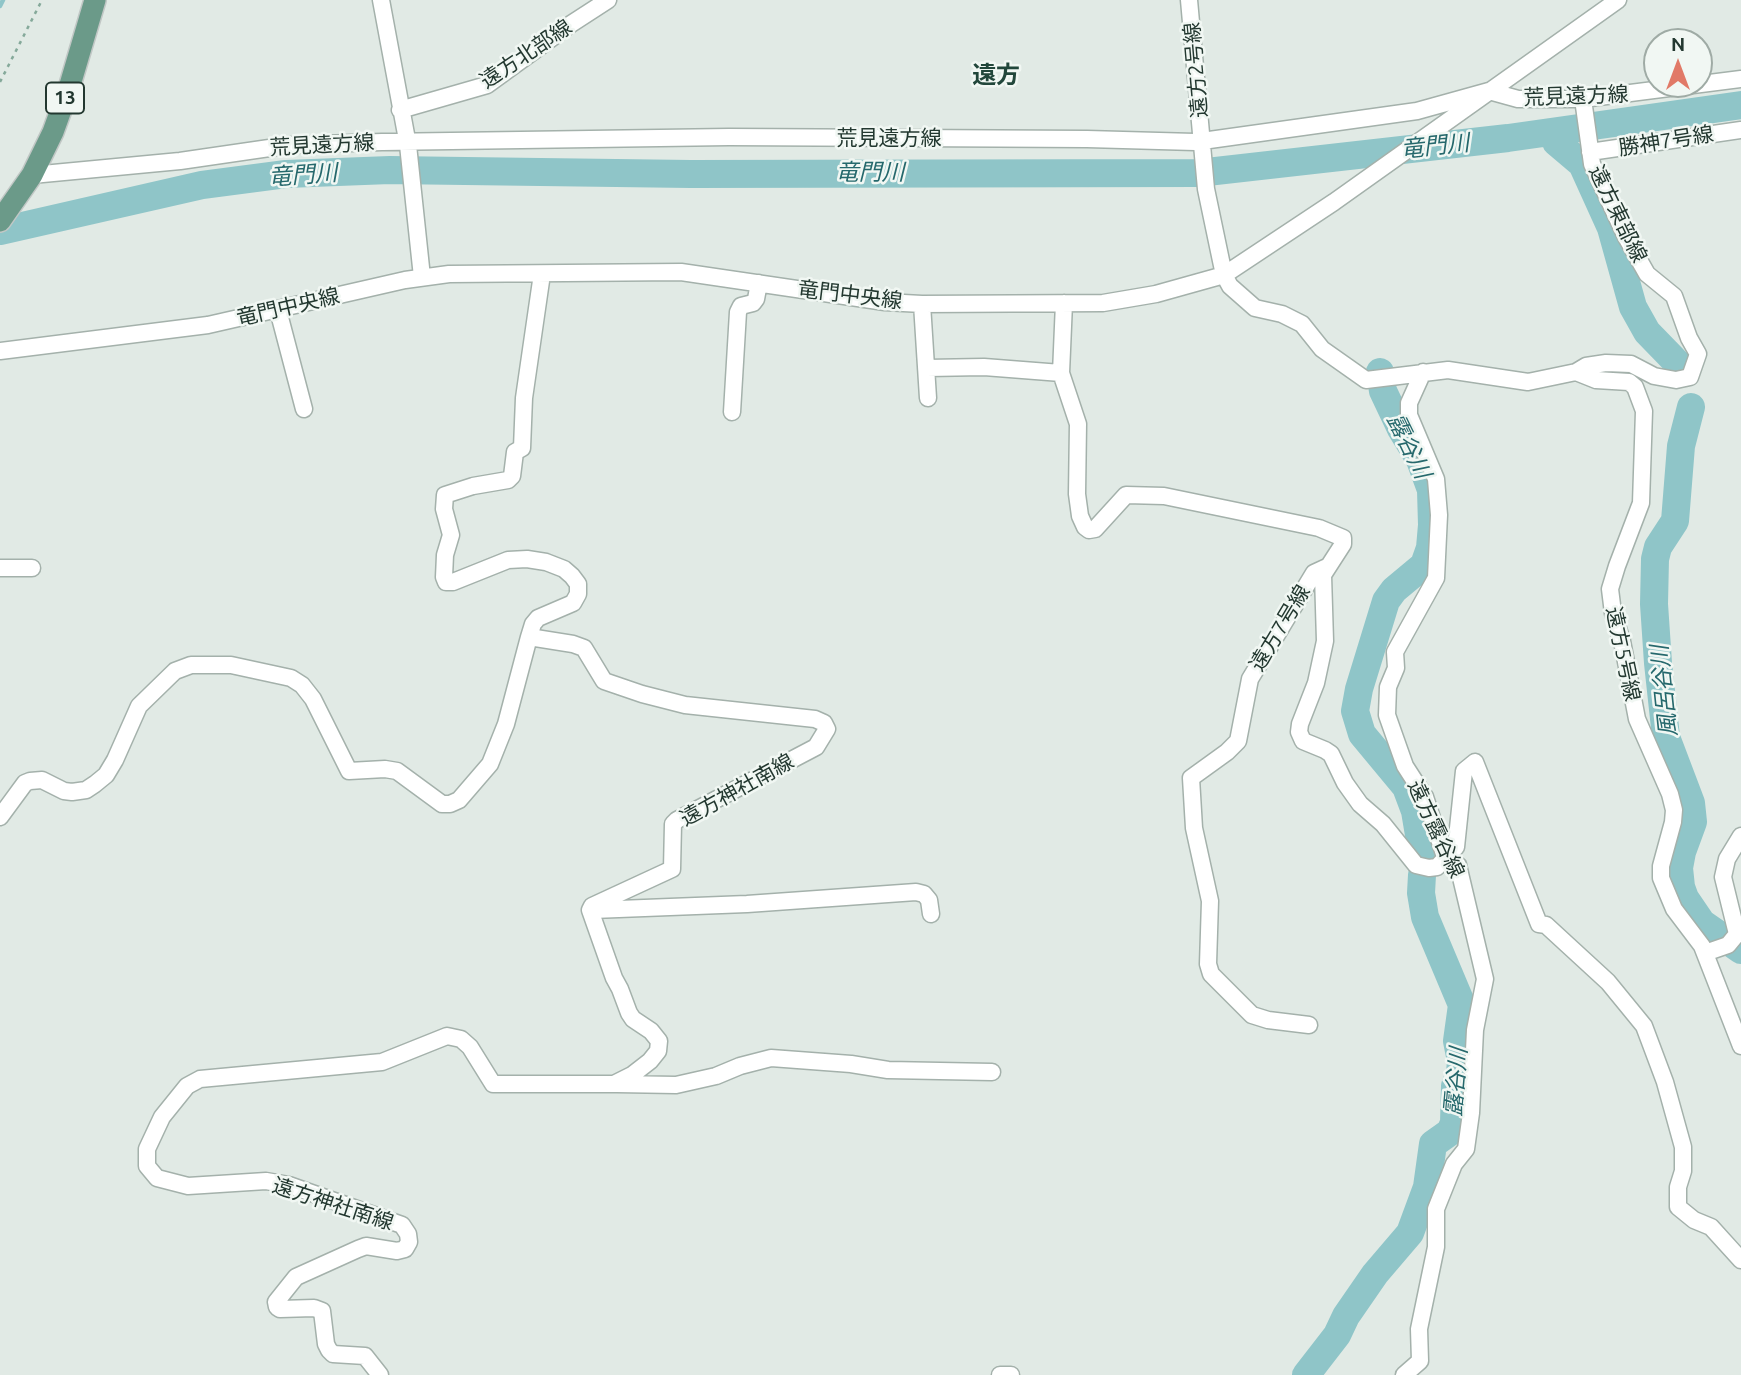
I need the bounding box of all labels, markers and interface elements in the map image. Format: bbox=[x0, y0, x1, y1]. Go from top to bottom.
street label: 遠方北部線 bbox=[475, 14, 577, 94]
street label: 遠方2号線 bbox=[1179, 21, 1213, 119]
north arrow bbox=[1643, 28, 1713, 98]
text: N bbox=[1671, 33, 1685, 55]
district label: 遠方 bbox=[972, 61, 1020, 89]
road number: 13 bbox=[46, 82, 84, 114]
street label: 荒見遠方線 bbox=[1523, 82, 1629, 110]
street label: 勝神7号線 bbox=[1617, 121, 1715, 161]
street label: 荒見遠方線 bbox=[837, 125, 941, 151]
water label: 竜門川 bbox=[1399, 129, 1471, 163]
street label: 荒見遠方線 bbox=[269, 130, 375, 160]
water label: 竜門川 bbox=[836, 158, 904, 186]
water label: 竜門川 bbox=[268, 159, 338, 191]
street label: 遠方東部線 bbox=[1584, 161, 1652, 267]
street label: 竜門中央線 bbox=[796, 276, 904, 314]
street label: 竜門中央線 bbox=[234, 283, 342, 331]
water label: 露谷川 bbox=[1381, 409, 1437, 483]
street label: 遠方7号線 bbox=[1245, 580, 1315, 676]
street label: 遠方5号線 bbox=[1601, 605, 1645, 703]
water label: 風呂谷川 bbox=[1645, 644, 1683, 738]
street label: 遠方神社南線 bbox=[676, 748, 798, 832]
street label: 遠方露谷線 bbox=[1402, 776, 1470, 882]
water label: 露谷川 bbox=[1439, 1046, 1473, 1118]
street label: 遠方神社南線 bbox=[269, 1173, 397, 1235]

